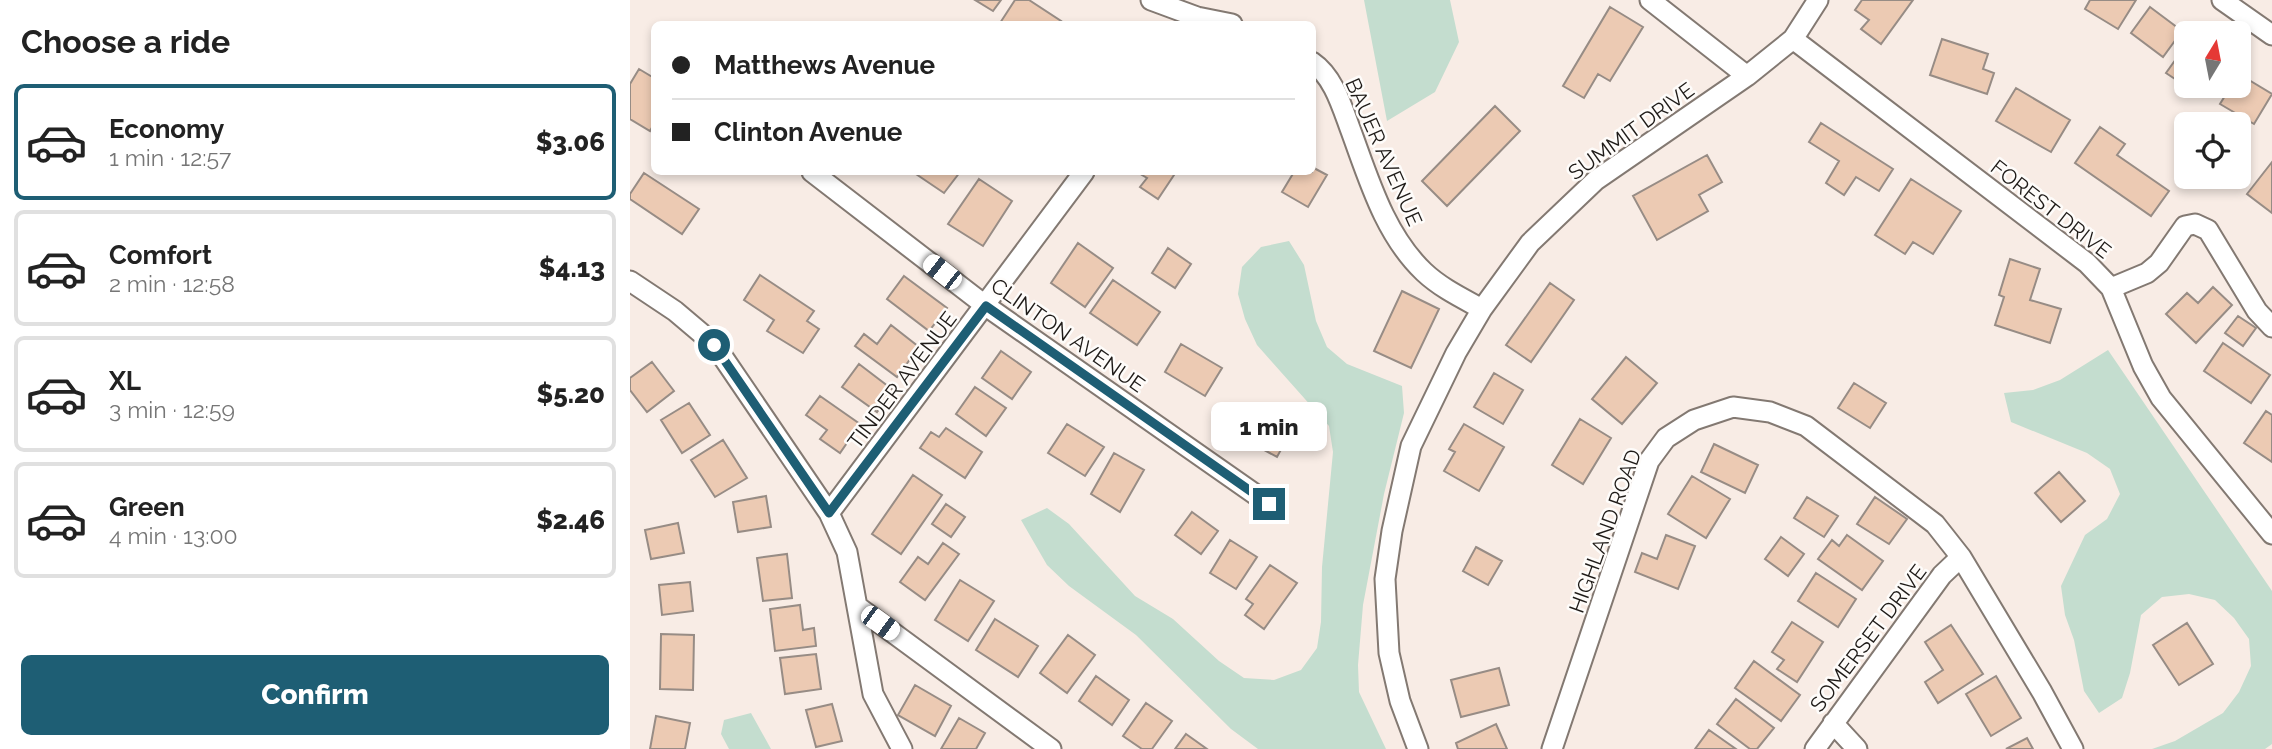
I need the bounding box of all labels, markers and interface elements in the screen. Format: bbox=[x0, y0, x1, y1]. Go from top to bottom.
north arrow bbox=[2174, 21, 2250, 98]
map controls bbox=[2174, 21, 2251, 189]
text: Choose a ride bbox=[21, 23, 230, 60]
text: Matthews Avenue bbox=[714, 50, 935, 80]
street label: BAUER AVENUE bbox=[1340, 74, 1428, 230]
street label: SUMMIT DRIVE bbox=[1563, 77, 1699, 185]
icon: car bbox=[25, 111, 88, 174]
button: locate bbox=[2174, 112, 2251, 189]
text: Economy bbox=[109, 114, 224, 144]
text: Clinton Avenue bbox=[714, 117, 902, 147]
text: $3.06 bbox=[536, 127, 605, 157]
text: 1 min · 12:57 bbox=[109, 144, 231, 171]
street label: FOREST DRIVE bbox=[1986, 154, 2116, 264]
icon: car bbox=[25, 237, 88, 300]
text: Comfort bbox=[109, 240, 212, 270]
car bbox=[919, 251, 966, 293]
text: $4.13 bbox=[539, 253, 605, 283]
text: 2 min · 12:58 bbox=[109, 270, 235, 297]
street label: CLINTON AVENUE bbox=[986, 273, 1150, 397]
street label: TINDER AVENUE bbox=[842, 306, 962, 454]
route start bbox=[698, 329, 730, 361]
icon: car bbox=[25, 363, 88, 426]
text: XL bbox=[109, 366, 141, 396]
text: $5.20 bbox=[537, 379, 605, 409]
text: 3 min · 12:59 bbox=[109, 396, 235, 423]
callout: 1 min bbox=[1211, 402, 1327, 452]
text: 1 min bbox=[1239, 413, 1299, 440]
street label: HIGHLAND ROAD bbox=[1564, 446, 1646, 616]
route end bbox=[1253, 488, 1285, 520]
icon: car bbox=[25, 489, 88, 552]
text: Green bbox=[109, 492, 185, 522]
text: $2.46 bbox=[536, 505, 605, 535]
text: 4 min · 13:00 bbox=[109, 522, 238, 549]
street label: SOMERSET DRIVE bbox=[1805, 560, 1931, 716]
car bbox=[857, 602, 904, 644]
button: Confirm bbox=[21, 655, 609, 735]

